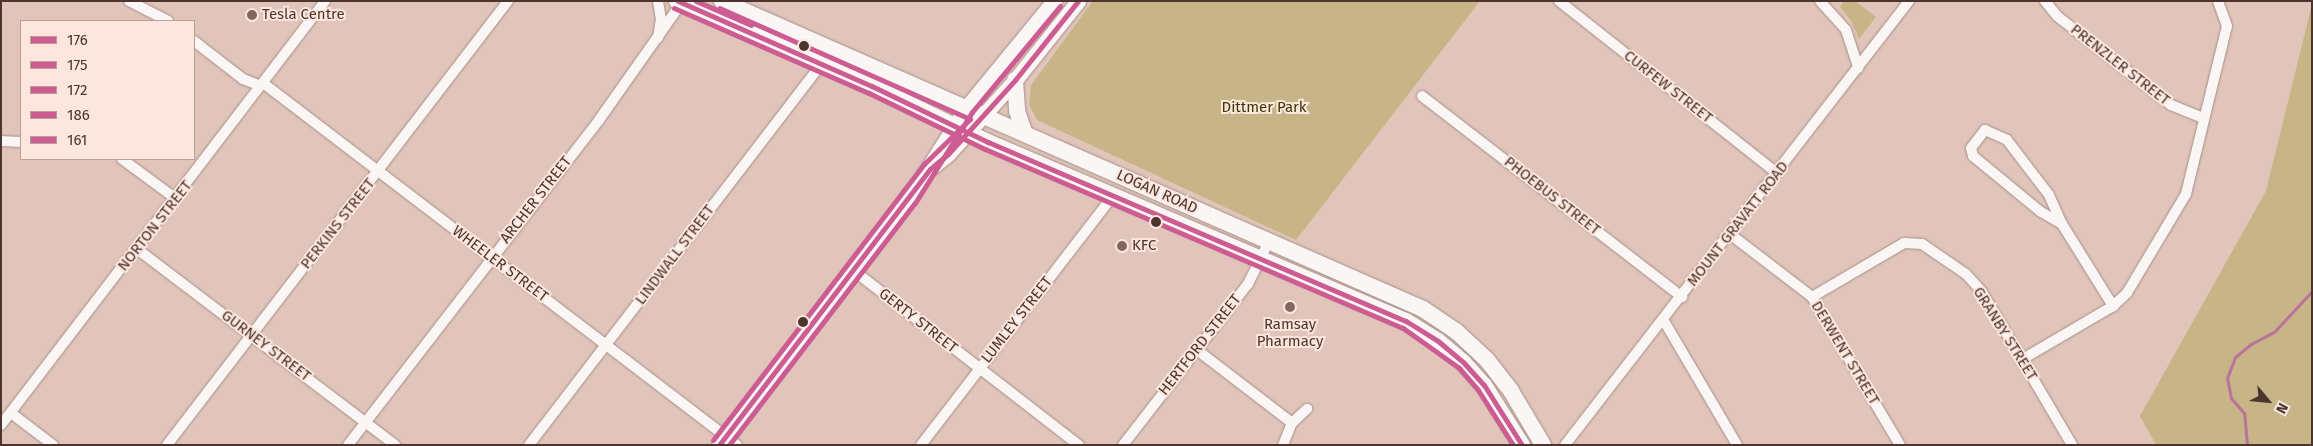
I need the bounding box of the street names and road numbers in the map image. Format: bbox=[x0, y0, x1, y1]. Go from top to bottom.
street label: PRENZLER STREET bbox=[2067, 21, 2173, 109]
street label: CURFEW STREET bbox=[1620, 47, 1716, 127]
street label: ARCHER STREET bbox=[496, 153, 576, 247]
street label: PHOEBUS STREET bbox=[1500, 153, 1604, 239]
street label: MOUNT GRAVATT ROAD bbox=[1684, 158, 1792, 290]
street label: LOGAN ROAD bbox=[1114, 166, 1200, 218]
street label: PERKINS STREET bbox=[297, 175, 379, 273]
street label: NORTON STREET bbox=[114, 177, 196, 275]
street label: LINDWALL STREET bbox=[632, 202, 718, 308]
street label: WHEELER STREET bbox=[448, 222, 552, 306]
street label: LUMLEY STREET bbox=[978, 273, 1056, 367]
street label: GRANBY STREET bbox=[1969, 284, 2041, 384]
street label: GERTY STREET bbox=[875, 285, 961, 357]
street label: HERTFORD STREET bbox=[1155, 291, 1245, 399]
street label: DERWENT STREET bbox=[1807, 298, 1883, 408]
street label: GURNEY STREET bbox=[218, 307, 314, 385]

